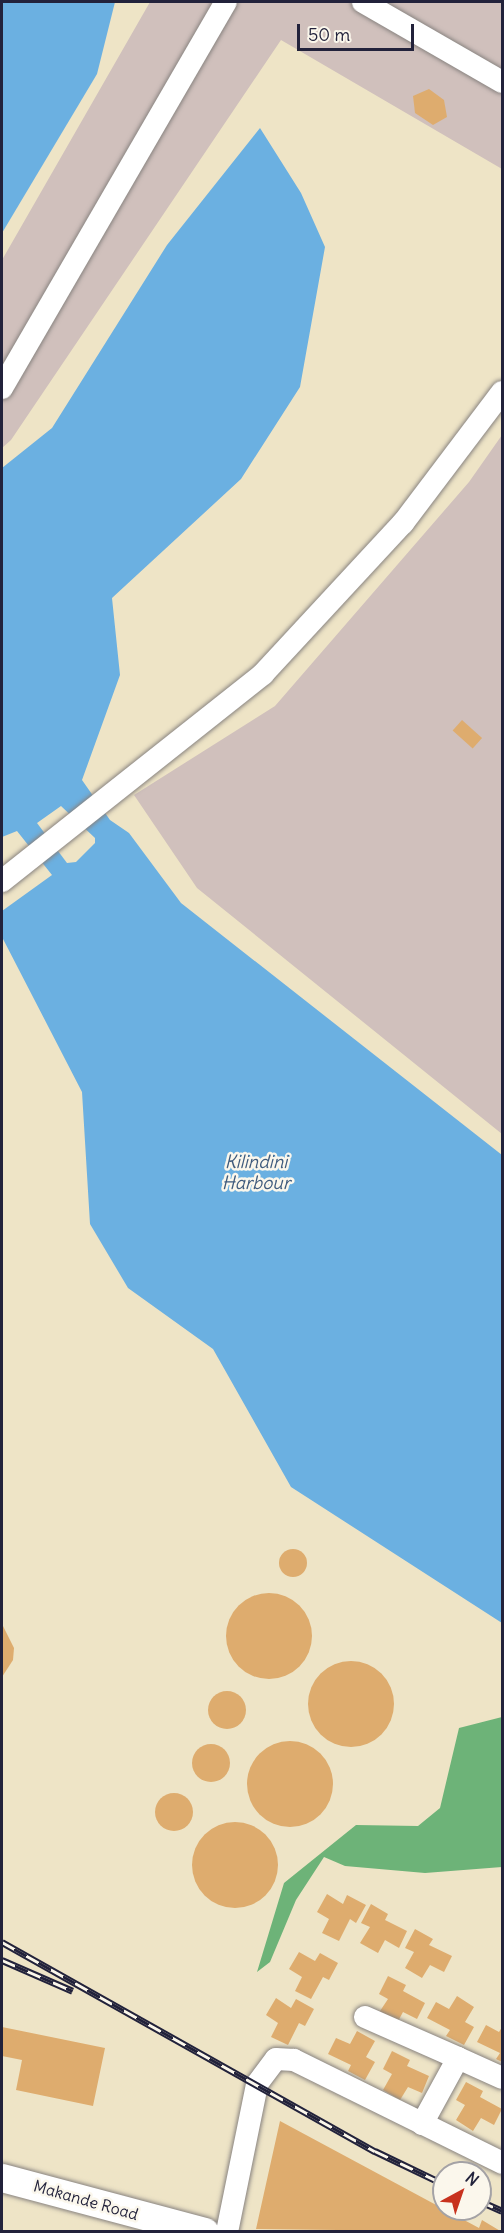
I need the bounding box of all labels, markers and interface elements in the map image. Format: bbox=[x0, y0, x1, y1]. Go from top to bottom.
scale bar bbox=[300, 12, 417, 50]
text: 50 m bbox=[308, 23, 350, 46]
water label: Kilindini Harbour bbox=[222, 1152, 290, 1194]
north arrow bbox=[432, 2161, 492, 2221]
text: N bbox=[462, 2168, 483, 2190]
street label: Makande Road bbox=[32, 2176, 140, 2224]

